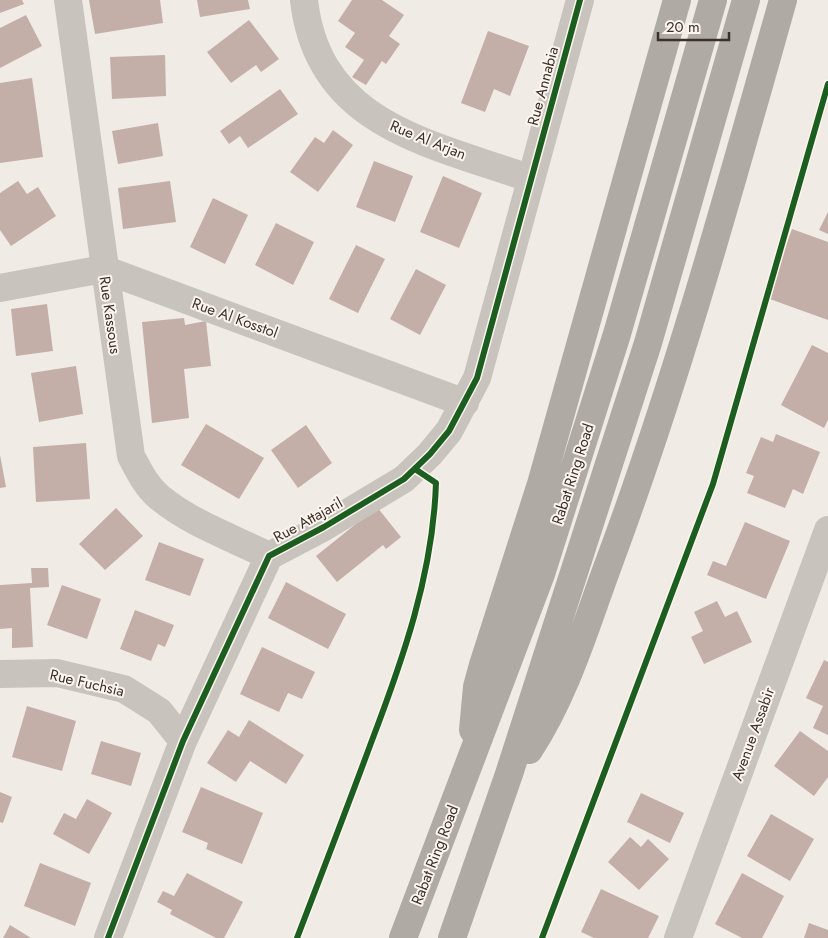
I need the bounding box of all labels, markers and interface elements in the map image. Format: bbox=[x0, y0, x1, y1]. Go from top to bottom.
scale bar bbox=[658, 10, 729, 42]
text: 20 m bbox=[666, 16, 700, 38]
street label: Rue Annabia bbox=[522, 44, 564, 128]
street label: Rue Al Arjan bbox=[387, 115, 469, 165]
street label: Rue Kassous bbox=[94, 275, 126, 355]
street label: Rue Al Kosstol bbox=[189, 292, 281, 344]
street label: Rabat Ring Road bbox=[546, 421, 600, 527]
street label: Rue Attajaril bbox=[269, 492, 347, 548]
street label: Rue Fuchsia bbox=[48, 664, 126, 702]
street label: Avenue Assabir bbox=[726, 683, 780, 784]
street label: Rabat Ring Road bbox=[406, 802, 464, 908]

